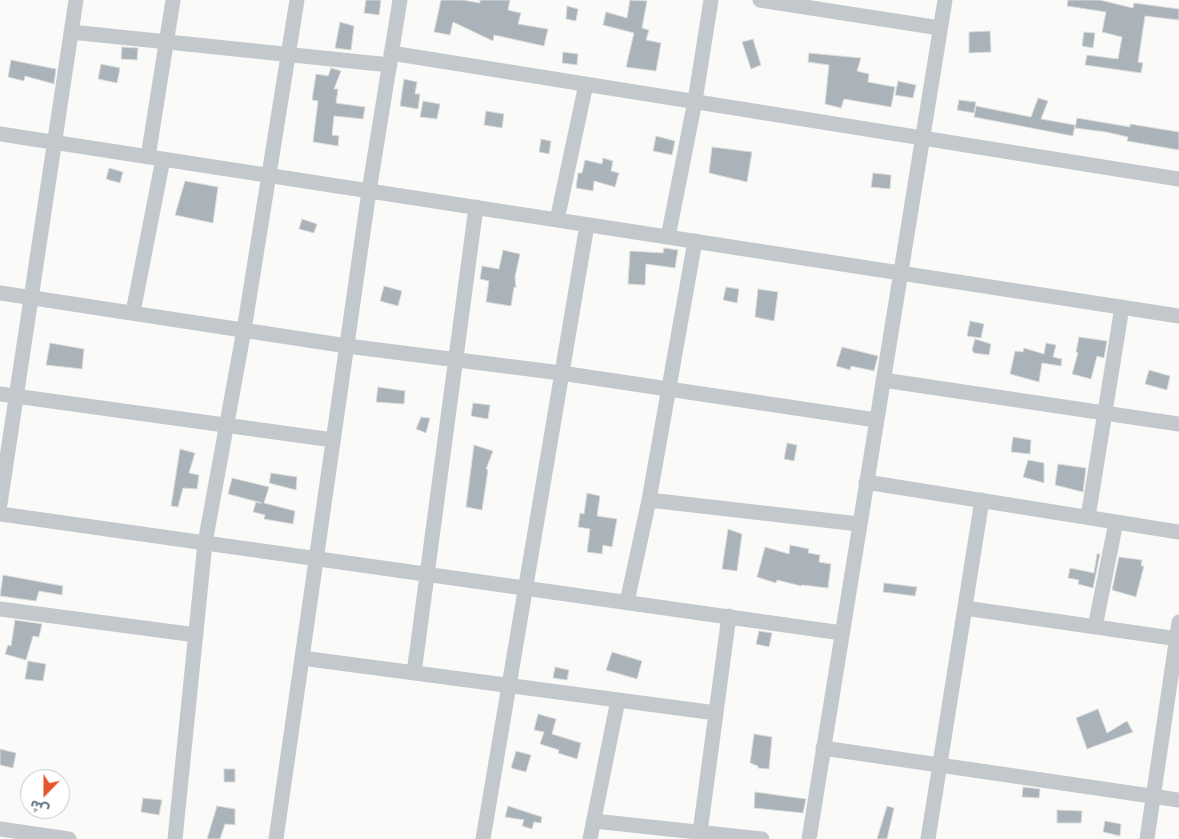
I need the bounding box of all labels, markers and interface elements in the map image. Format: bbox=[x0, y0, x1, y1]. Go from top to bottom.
north arrow bbox=[20, 769, 70, 819]
text: ش bbox=[27, 794, 52, 820]

